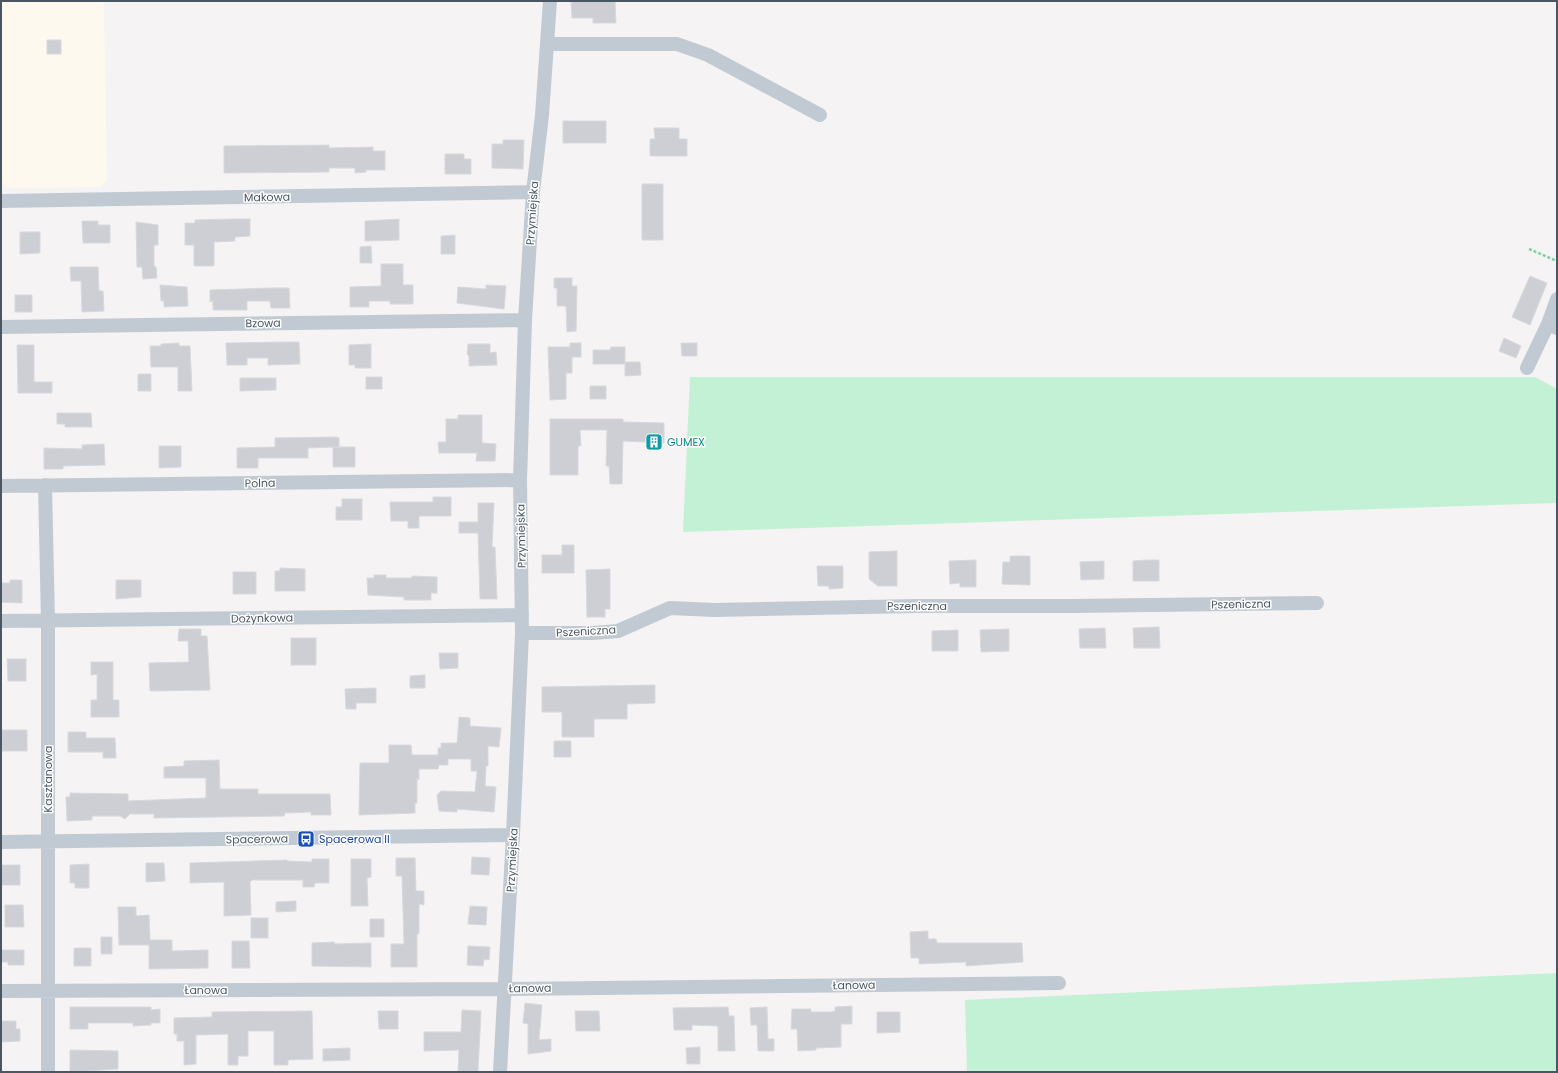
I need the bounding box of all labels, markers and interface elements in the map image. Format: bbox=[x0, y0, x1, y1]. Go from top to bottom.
street label: Przymiejska bbox=[522, 180, 542, 246]
street label: Makowa bbox=[244, 189, 290, 205]
street label: Bzowa bbox=[245, 315, 281, 331]
building icon: GUMEX bbox=[644, 432, 664, 452]
place label: GUMEX bbox=[667, 434, 705, 450]
street label: Polna bbox=[245, 475, 275, 491]
street label: Przymiejska bbox=[512, 504, 530, 568]
street label: Pszeniczna bbox=[1211, 595, 1271, 613]
street label: Pszeniczna bbox=[887, 598, 947, 614]
street label: Dożynkowa bbox=[231, 609, 293, 627]
street label: Pszeniczna bbox=[556, 621, 616, 641]
street label: Kasztanowa bbox=[40, 746, 56, 812]
street label: Przymiejska bbox=[502, 828, 522, 892]
bus stop icon: Spacerowa II bbox=[296, 829, 316, 849]
street label: Spacerowa bbox=[226, 830, 288, 848]
place label: Spacerowa II bbox=[319, 831, 390, 847]
street label: Łanowa bbox=[832, 977, 876, 993]
street label: Łanowa bbox=[508, 980, 552, 996]
street label: Łanowa bbox=[185, 982, 227, 998]

